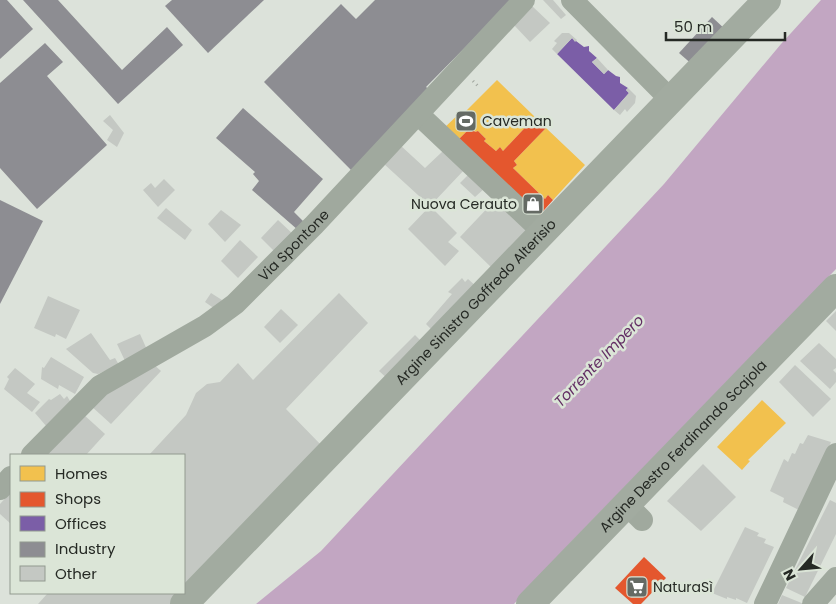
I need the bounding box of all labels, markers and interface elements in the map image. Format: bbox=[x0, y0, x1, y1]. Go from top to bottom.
scale bar bbox=[666, 10, 785, 42]
text: 50 m bbox=[674, 16, 712, 37]
sports icon: Caveman bbox=[454, 109, 478, 133]
place label: Caveman bbox=[482, 111, 552, 131]
shop icon: Nuova Cerauto bbox=[521, 192, 545, 216]
place label: Nuova Cerauto bbox=[411, 194, 517, 214]
street label: Via Spontone bbox=[254, 205, 334, 285]
street label: Argine Sinistro Goffredo Alterisio bbox=[391, 214, 561, 389]
water label: Torrente Impero bbox=[549, 310, 648, 411]
street label: Argine Destro Ferdinando Scajola bbox=[595, 355, 771, 537]
legend bbox=[10, 454, 185, 594]
text: Homes bbox=[55, 463, 108, 484]
text: Shops bbox=[55, 488, 101, 509]
text: Offices bbox=[55, 513, 107, 534]
text: Industry bbox=[55, 538, 116, 559]
north arrow bbox=[776, 544, 826, 594]
text: Other bbox=[55, 563, 97, 584]
text: N bbox=[778, 566, 801, 584]
supermarket icon: NaturaSì bbox=[625, 575, 649, 599]
place label: NaturaSì bbox=[653, 577, 713, 597]

